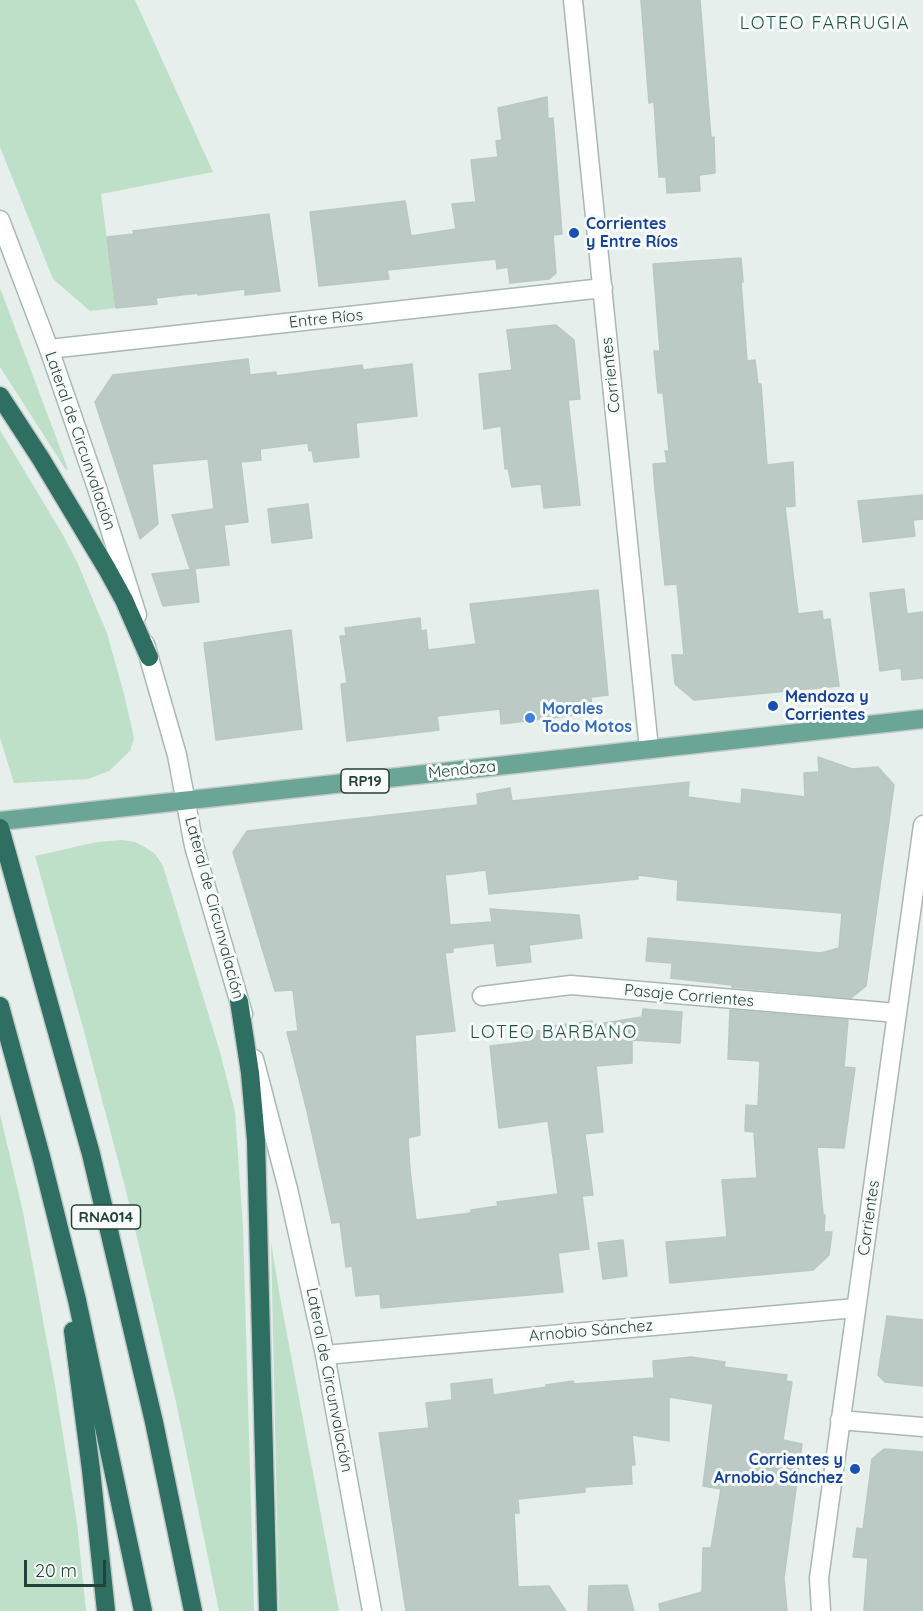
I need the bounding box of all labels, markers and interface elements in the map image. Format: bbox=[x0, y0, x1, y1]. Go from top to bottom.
district label: LOTEO FARRUGIA bbox=[740, 13, 910, 35]
place label: Corrientes y Entre Ríos bbox=[586, 214, 678, 252]
marker: Corrientes y Entre Ríos bbox=[567, 226, 581, 240]
street label: Entre Ríos bbox=[288, 306, 364, 332]
street label: Corrientes bbox=[597, 336, 625, 414]
street label: Lateral de Circunvalación bbox=[40, 349, 120, 533]
place label: Mendoza y Corrientes bbox=[785, 687, 869, 725]
place label: Morales Todo Motos bbox=[542, 699, 632, 737]
marker: Mendoza y Corrientes bbox=[766, 699, 780, 713]
marker: Morales Todo Motos bbox=[523, 711, 537, 725]
street label: Mendoza bbox=[427, 757, 497, 783]
road number: RP19 bbox=[341, 769, 389, 793]
street label: Lateral de Circunvalación bbox=[180, 815, 248, 1001]
street label: Pasaje Corrientes bbox=[623, 981, 755, 1011]
district label: LOTEO BARBANO bbox=[470, 1022, 638, 1044]
street label: Corrientes bbox=[854, 1179, 884, 1257]
road number: RNA014 bbox=[72, 1205, 140, 1229]
street label: Lateral de Circunvalación bbox=[302, 1286, 356, 1474]
street label: Arnobio Sánchez bbox=[528, 1316, 654, 1346]
place label: Corrientes y Arnobio Sánchez bbox=[714, 1450, 843, 1488]
marker: Corrientes y Arnobio Sánchez bbox=[848, 1462, 862, 1476]
scale bar bbox=[27, 1548, 110, 1586]
text: 20 m bbox=[35, 1559, 77, 1582]

